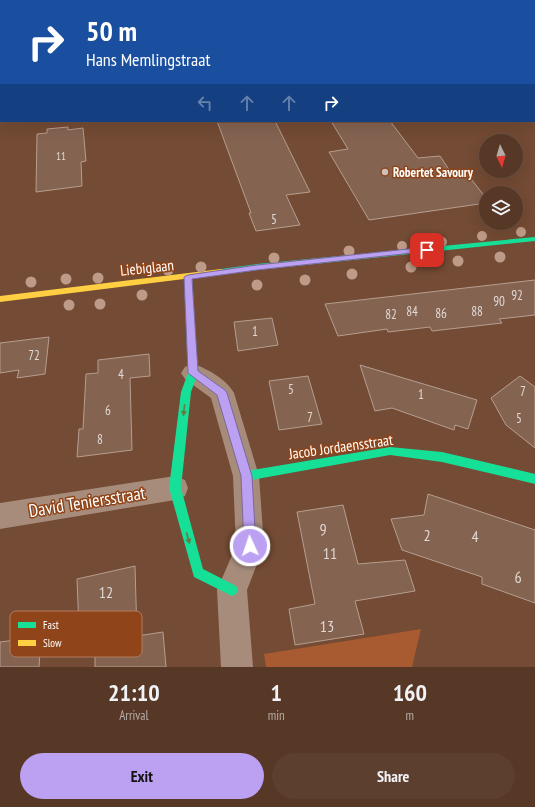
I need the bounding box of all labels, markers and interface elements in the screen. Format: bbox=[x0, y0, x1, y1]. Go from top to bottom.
text: 50 m bbox=[86, 12, 137, 49]
icon: right bbox=[20, 16, 72, 68]
text: Hans Memlingstraat bbox=[86, 48, 210, 71]
icon: left bbox=[194, 92, 216, 114]
icon: ahead bbox=[236, 92, 258, 114]
icon: ahead bbox=[278, 92, 300, 114]
icon: right bbox=[320, 92, 342, 114]
north arrow bbox=[479, 134, 523, 178]
map controls bbox=[479, 134, 523, 230]
house number: 11 bbox=[56, 149, 66, 163]
place label: Robertet Savoury bbox=[393, 164, 474, 181]
marker: Robertet Savoury bbox=[380, 167, 390, 177]
button: layers bbox=[479, 186, 523, 230]
house number: 5 bbox=[271, 211, 277, 228]
pin bbox=[410, 233, 444, 267]
icon: arrive bbox=[416, 239, 438, 261]
street label: Liebiglaan bbox=[119, 255, 175, 280]
house number: 92 bbox=[511, 287, 523, 304]
house number: 90 bbox=[493, 293, 505, 310]
house number: 84 bbox=[406, 303, 418, 320]
house number: 88 bbox=[471, 303, 483, 320]
house number: 86 bbox=[435, 305, 447, 322]
house number: 82 bbox=[385, 306, 397, 323]
house number: 1 bbox=[252, 323, 258, 340]
house number: 72 bbox=[28, 347, 40, 364]
house number: 4 bbox=[118, 366, 124, 383]
house number: 5 bbox=[288, 381, 294, 398]
house number: 7 bbox=[520, 383, 526, 400]
house number: 1 bbox=[418, 386, 424, 403]
house number: 6 bbox=[105, 402, 111, 419]
one-way arrow bbox=[181, 404, 187, 416]
house number: 7 bbox=[307, 409, 313, 426]
house number: 5 bbox=[516, 410, 522, 427]
street label: Jacob Jordaensstraat bbox=[287, 430, 394, 463]
house number: 8 bbox=[97, 431, 103, 448]
street label: David Teniersstraat bbox=[27, 481, 147, 522]
house number: 9 bbox=[319, 519, 327, 539]
position arrow bbox=[229, 525, 271, 567]
house number: 2 bbox=[423, 525, 431, 545]
house number: 4 bbox=[471, 526, 479, 546]
one-way arrow bbox=[185, 532, 191, 544]
house number: 11 bbox=[323, 543, 337, 563]
house number: 6 bbox=[514, 567, 522, 587]
house number: 12 bbox=[99, 582, 113, 602]
legend bbox=[10, 611, 142, 657]
house number: 13 bbox=[320, 616, 334, 636]
text: Fast bbox=[43, 618, 59, 632]
text: Slow bbox=[43, 636, 62, 650]
text: 21:10 bbox=[108, 677, 160, 708]
text: 1 bbox=[270, 677, 282, 708]
text: 160 bbox=[393, 677, 427, 708]
text: Arrival bbox=[119, 707, 149, 724]
text: min bbox=[268, 707, 285, 724]
text: m bbox=[406, 707, 414, 724]
button: Exit bbox=[20, 753, 264, 799]
button: Share bbox=[272, 753, 515, 799]

